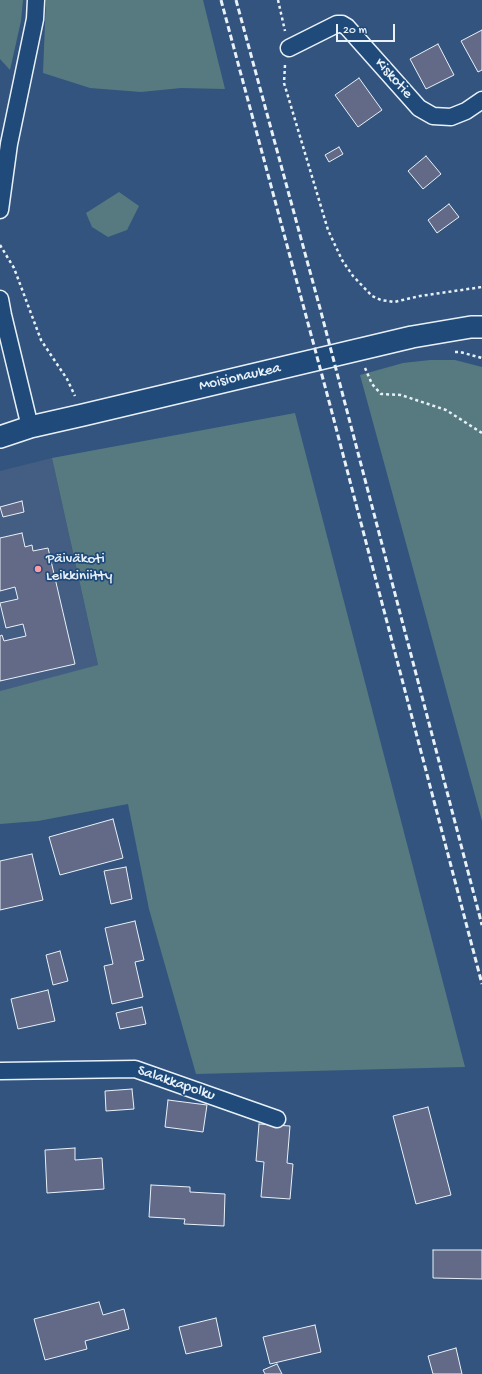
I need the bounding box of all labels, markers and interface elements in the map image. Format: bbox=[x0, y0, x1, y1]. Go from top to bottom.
scale bar bbox=[338, 16, 397, 42]
text: 20 m bbox=[343, 24, 367, 38]
street label: Kiskotie bbox=[370, 55, 416, 103]
street label: Moisionaukea bbox=[197, 360, 283, 396]
place label: Päiväkoti Leikkiniitty bbox=[46, 551, 112, 586]
marker: Päiväkoti Leikkiniitty bbox=[33, 564, 43, 574]
street label: Salakkapolku bbox=[135, 1062, 217, 1106]

